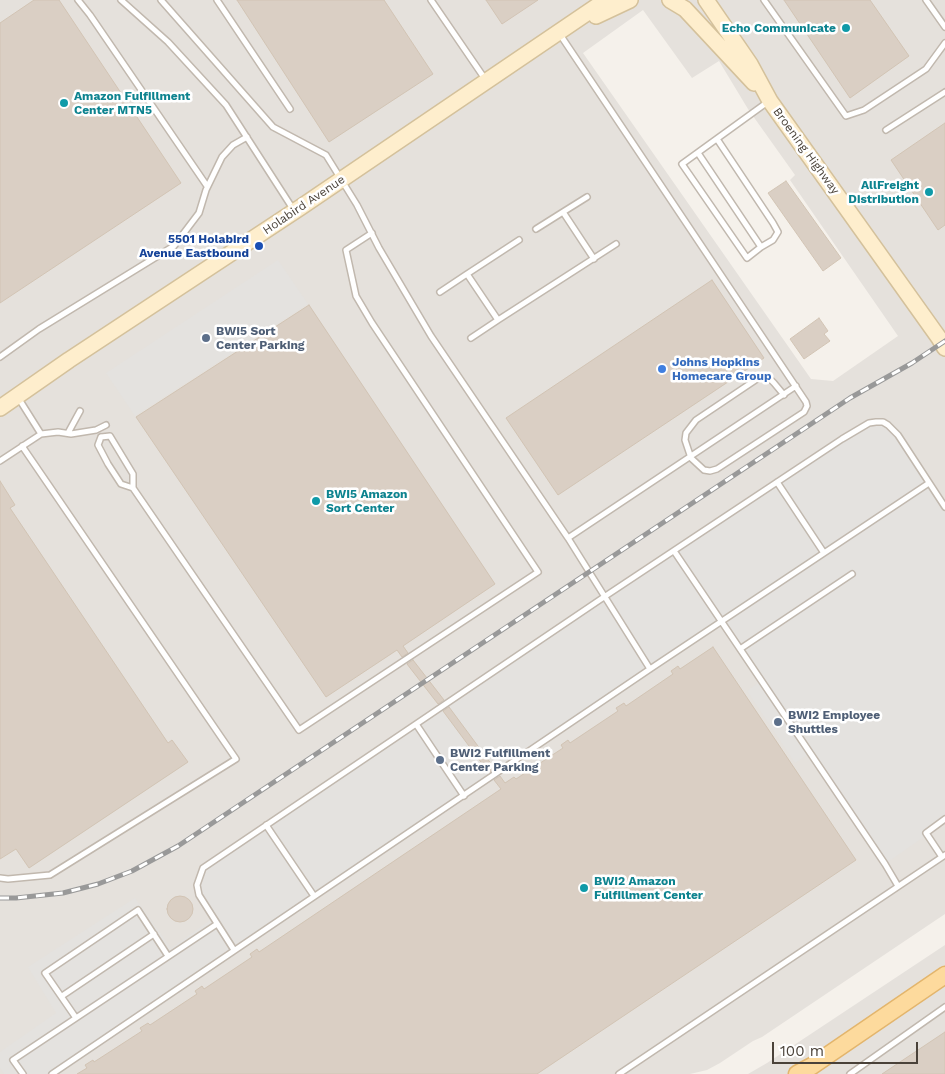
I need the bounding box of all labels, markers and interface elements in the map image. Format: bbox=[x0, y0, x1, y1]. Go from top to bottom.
place label: Echo Communicate bbox=[722, 21, 836, 35]
marker: Echo Communicate bbox=[840, 22, 852, 34]
place label: Amazon Fulfillment Center MTN5 bbox=[74, 89, 190, 117]
marker: Amazon Fulfillment Center MTN5 bbox=[58, 97, 70, 109]
street label: Broening Highway bbox=[770, 105, 842, 197]
street label: Holabird Avenue bbox=[260, 172, 348, 238]
place label: AllFreight Distribution bbox=[848, 178, 919, 206]
marker: AllFreight Distribution bbox=[923, 186, 935, 198]
place label: 5501 Holabird Avenue Eastbound bbox=[139, 232, 249, 260]
marker: 5501 Holabird Avenue Eastbound bbox=[253, 240, 265, 252]
place label: BWI5 Sort Center Parking bbox=[216, 324, 305, 352]
marker: BWI5 Sort Center Parking bbox=[200, 332, 212, 344]
place label: Johns Hopkins Homecare Group bbox=[672, 355, 771, 383]
marker: Johns Hopkins Homecare Group bbox=[656, 363, 668, 375]
place label: BWI5 Amazon Sort Center bbox=[326, 487, 408, 515]
marker: BWI5 Amazon Sort Center bbox=[310, 495, 322, 507]
place label: BWI2 Employee Shuttles bbox=[788, 708, 880, 736]
marker: BWI2 Employee Shuttles bbox=[772, 716, 784, 728]
place label: BWI2 Fulfillment Center Parking bbox=[450, 746, 550, 774]
marker: BWI2 Fulfillment Center Parking bbox=[434, 754, 446, 766]
place label: BWI2 Amazon Fulfillment Center bbox=[594, 874, 703, 902]
marker: BWI2 Amazon Fulfillment Center bbox=[578, 882, 590, 894]
scale bar bbox=[775, 1032, 921, 1064]
text: 100 m bbox=[780, 1042, 824, 1060]

